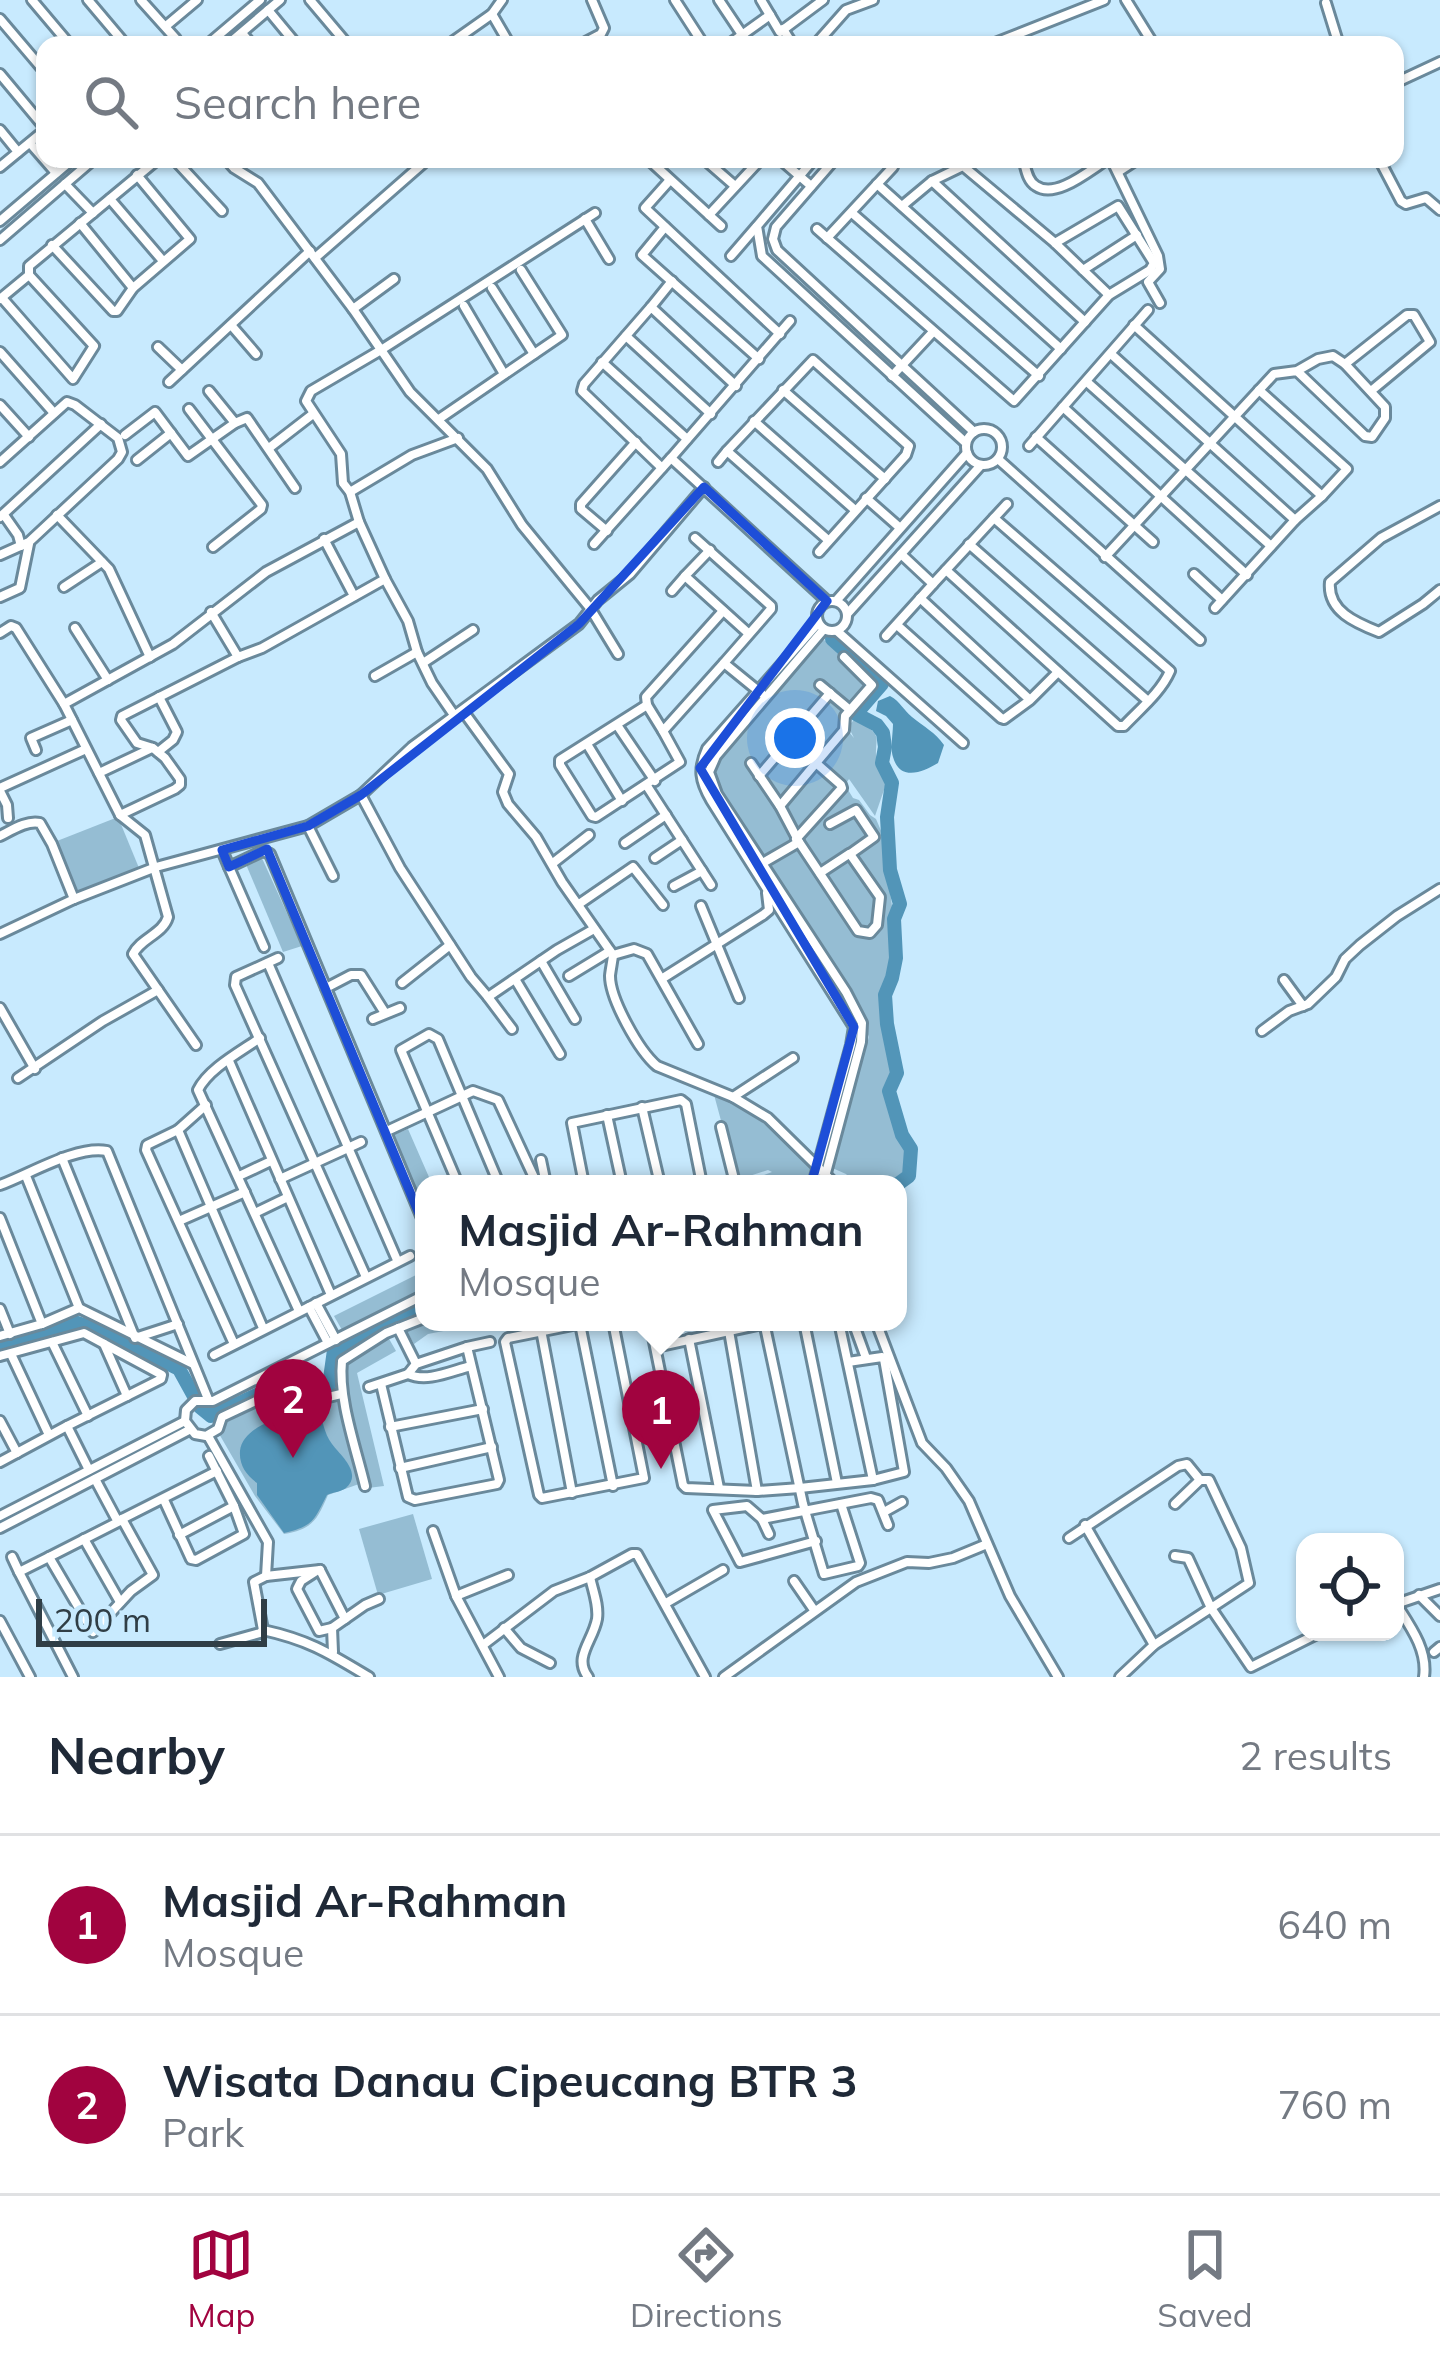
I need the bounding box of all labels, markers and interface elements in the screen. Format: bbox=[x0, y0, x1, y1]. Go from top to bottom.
search box bbox=[36, 36, 1404, 168]
icon: search bbox=[78, 69, 144, 135]
text: Search here bbox=[174, 74, 421, 130]
your location bbox=[765, 708, 825, 768]
popup bbox=[415, 1175, 907, 1331]
text: Masjid Ar-Rahman bbox=[458, 1201, 864, 1257]
text: Mosque bbox=[458, 1257, 600, 1306]
pin: 2 bbox=[254, 1359, 332, 1458]
pin: 1 bbox=[622, 1370, 700, 1469]
map controls bbox=[1296, 1533, 1404, 1641]
button: locate bbox=[1296, 1533, 1404, 1641]
scale bar bbox=[36, 1593, 267, 1646]
text: 200 m bbox=[54, 1599, 151, 1640]
text: Nearby bbox=[48, 1723, 225, 1787]
text: 2 results bbox=[1239, 1731, 1392, 1780]
text: Masjid Ar-Rahman bbox=[162, 1872, 567, 1928]
text: 1 bbox=[75, 1900, 99, 1949]
text: 640 m bbox=[1277, 1900, 1392, 1949]
text: Mosque bbox=[162, 1928, 304, 1977]
text: Wisata Danau Cipeucang BTR 3 bbox=[162, 2052, 858, 2108]
text: 2 bbox=[75, 2080, 99, 2129]
text: 760 m bbox=[1277, 2080, 1392, 2129]
text: Park bbox=[162, 2108, 244, 2157]
tab: Map bbox=[187, 2222, 255, 2335]
tab: Directions bbox=[630, 2222, 783, 2335]
tab: Saved bbox=[1157, 2222, 1253, 2335]

